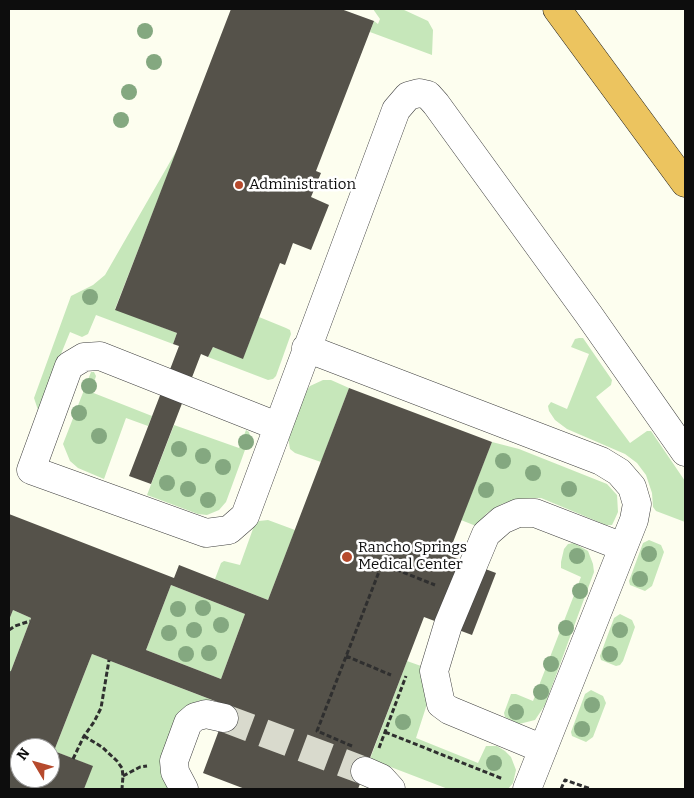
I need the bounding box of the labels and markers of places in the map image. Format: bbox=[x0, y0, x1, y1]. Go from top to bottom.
place label: Administration bbox=[249, 176, 356, 194]
marker: Administration bbox=[233, 179, 245, 191]
place label: Rancho Springs Medical Center bbox=[358, 539, 467, 574]
marker: Rancho Springs Medical Center bbox=[340, 550, 354, 564]

